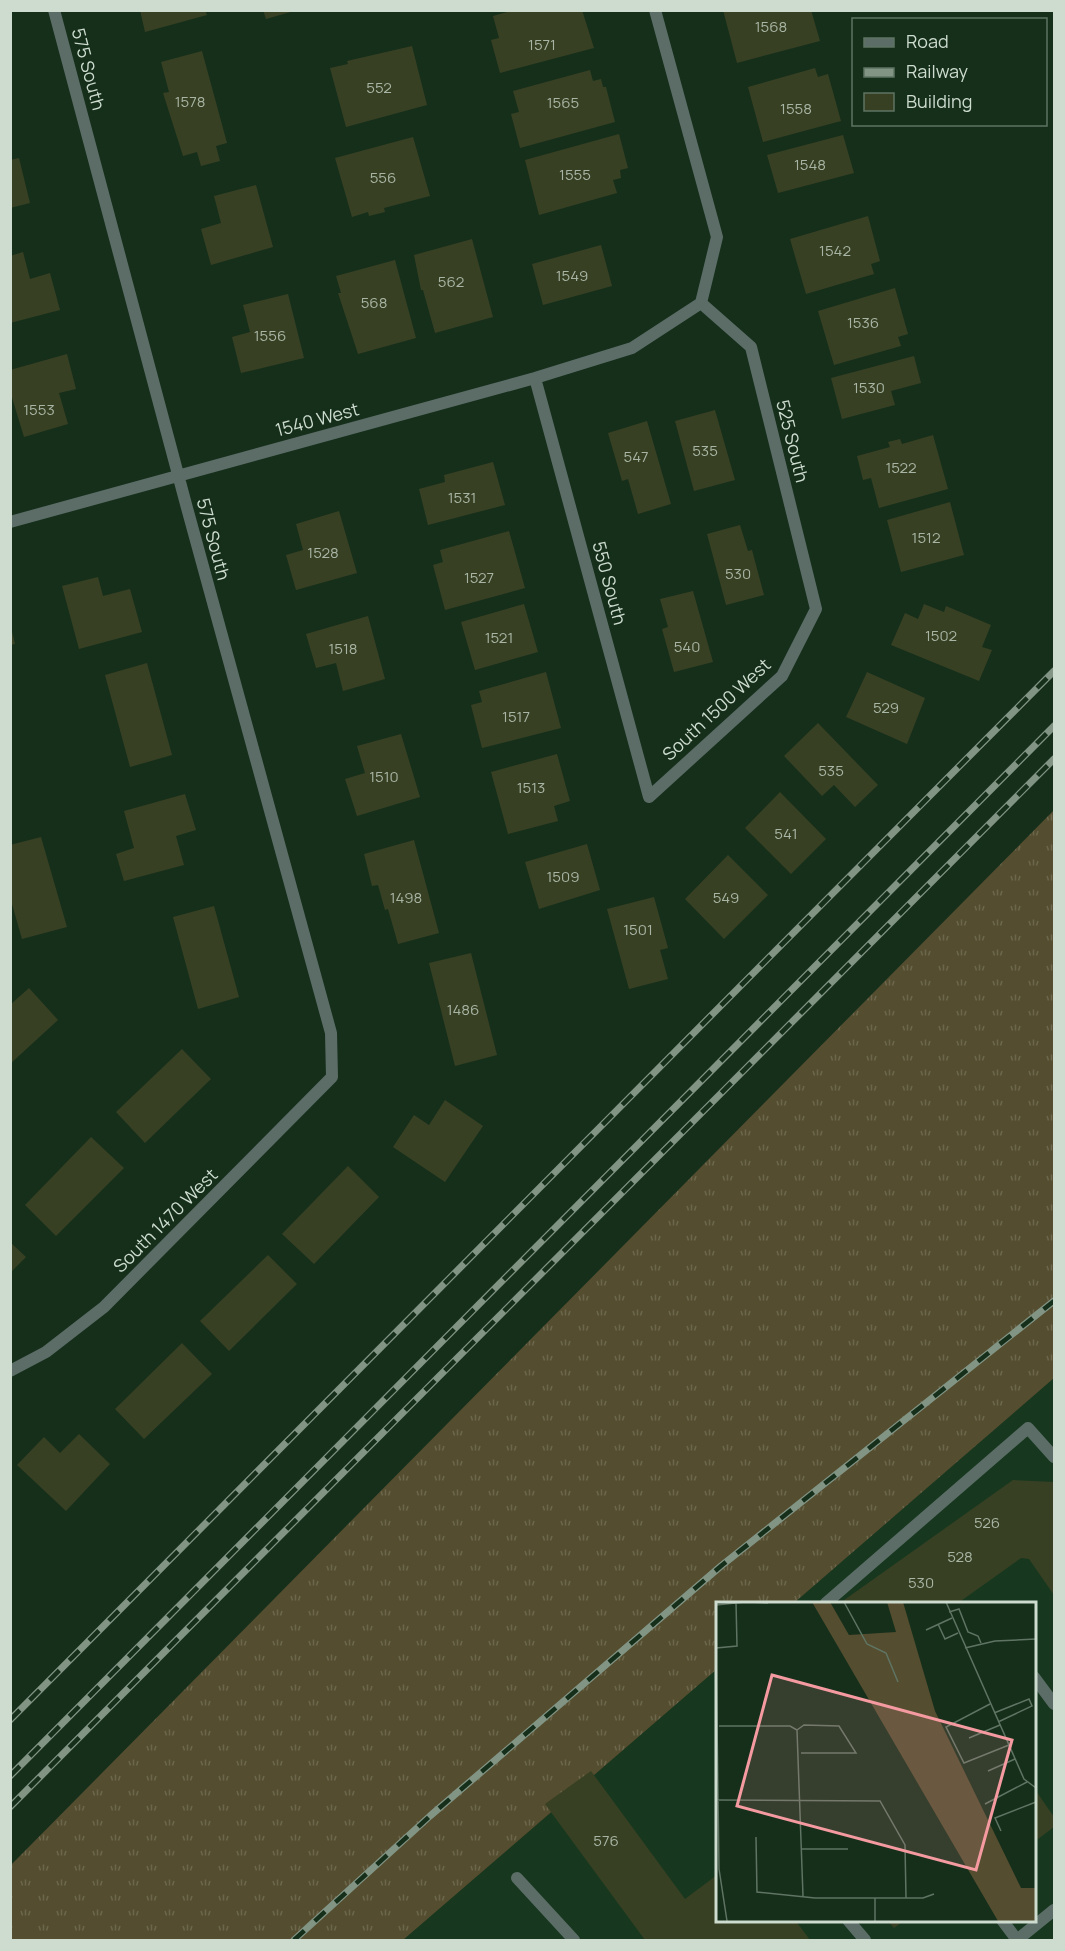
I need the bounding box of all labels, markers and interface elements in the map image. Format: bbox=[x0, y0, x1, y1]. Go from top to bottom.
house number: 1568 bbox=[755, 16, 787, 37]
legend bbox=[852, 18, 1047, 126]
street label: 575 South bbox=[67, 25, 111, 113]
text: Road bbox=[906, 29, 949, 53]
house number: 1571 bbox=[528, 34, 556, 55]
text: Railway bbox=[906, 59, 968, 83]
house number: 552 bbox=[366, 77, 392, 98]
text: Building bbox=[906, 89, 972, 113]
house number: 1578 bbox=[175, 91, 205, 112]
house number: 1565 bbox=[547, 92, 579, 113]
house number: 1558 bbox=[780, 98, 812, 119]
house number: 1548 bbox=[794, 154, 826, 175]
house number: 1555 bbox=[559, 164, 591, 185]
house number: 556 bbox=[370, 167, 396, 188]
house number: 1542 bbox=[819, 240, 851, 261]
house number: 1549 bbox=[556, 265, 588, 286]
house number: 562 bbox=[438, 271, 464, 292]
house number: 568 bbox=[361, 292, 387, 313]
house number: 1536 bbox=[847, 312, 879, 333]
house number: 1556 bbox=[254, 325, 286, 346]
house number: 1530 bbox=[853, 377, 885, 398]
street label: 1540 West bbox=[273, 396, 361, 442]
street label: 525 South bbox=[771, 397, 815, 485]
house number: 1553 bbox=[23, 399, 55, 420]
house number: 535 bbox=[692, 440, 718, 461]
house number: 547 bbox=[623, 446, 649, 467]
house number: 1522 bbox=[885, 457, 917, 478]
house number: 1531 bbox=[448, 487, 476, 508]
street label: 575 South bbox=[192, 495, 236, 583]
house number: 1512 bbox=[912, 527, 940, 548]
street label: 550 South bbox=[587, 538, 633, 628]
house number: 1528 bbox=[307, 542, 339, 563]
house number: 530 bbox=[725, 563, 751, 584]
house number: 1527 bbox=[464, 567, 494, 588]
house number: 1502 bbox=[925, 625, 957, 646]
house number: 1521 bbox=[485, 627, 513, 648]
house number: 540 bbox=[674, 636, 700, 657]
house number: 1518 bbox=[328, 638, 358, 659]
street label: South 1500 West bbox=[657, 653, 775, 765]
house number: 529 bbox=[873, 697, 899, 718]
house number: 1517 bbox=[502, 706, 530, 727]
house number: 535 bbox=[818, 760, 844, 781]
house number: 1510 bbox=[369, 766, 399, 787]
house number: 1513 bbox=[517, 777, 545, 798]
house number: 541 bbox=[774, 823, 798, 844]
house number: 1509 bbox=[547, 866, 579, 887]
house number: 1498 bbox=[390, 887, 422, 908]
house number: 549 bbox=[713, 887, 739, 908]
house number: 1501 bbox=[623, 919, 653, 940]
house number: 1486 bbox=[447, 999, 479, 1020]
street label: South 1470 West bbox=[108, 1163, 222, 1277]
house number: 526 bbox=[974, 1512, 1000, 1533]
house number: 528 bbox=[947, 1546, 973, 1567]
house number: 530 bbox=[908, 1572, 934, 1593]
inset map bbox=[716, 1602, 1035, 1921]
house number: 576 bbox=[593, 1830, 619, 1851]

